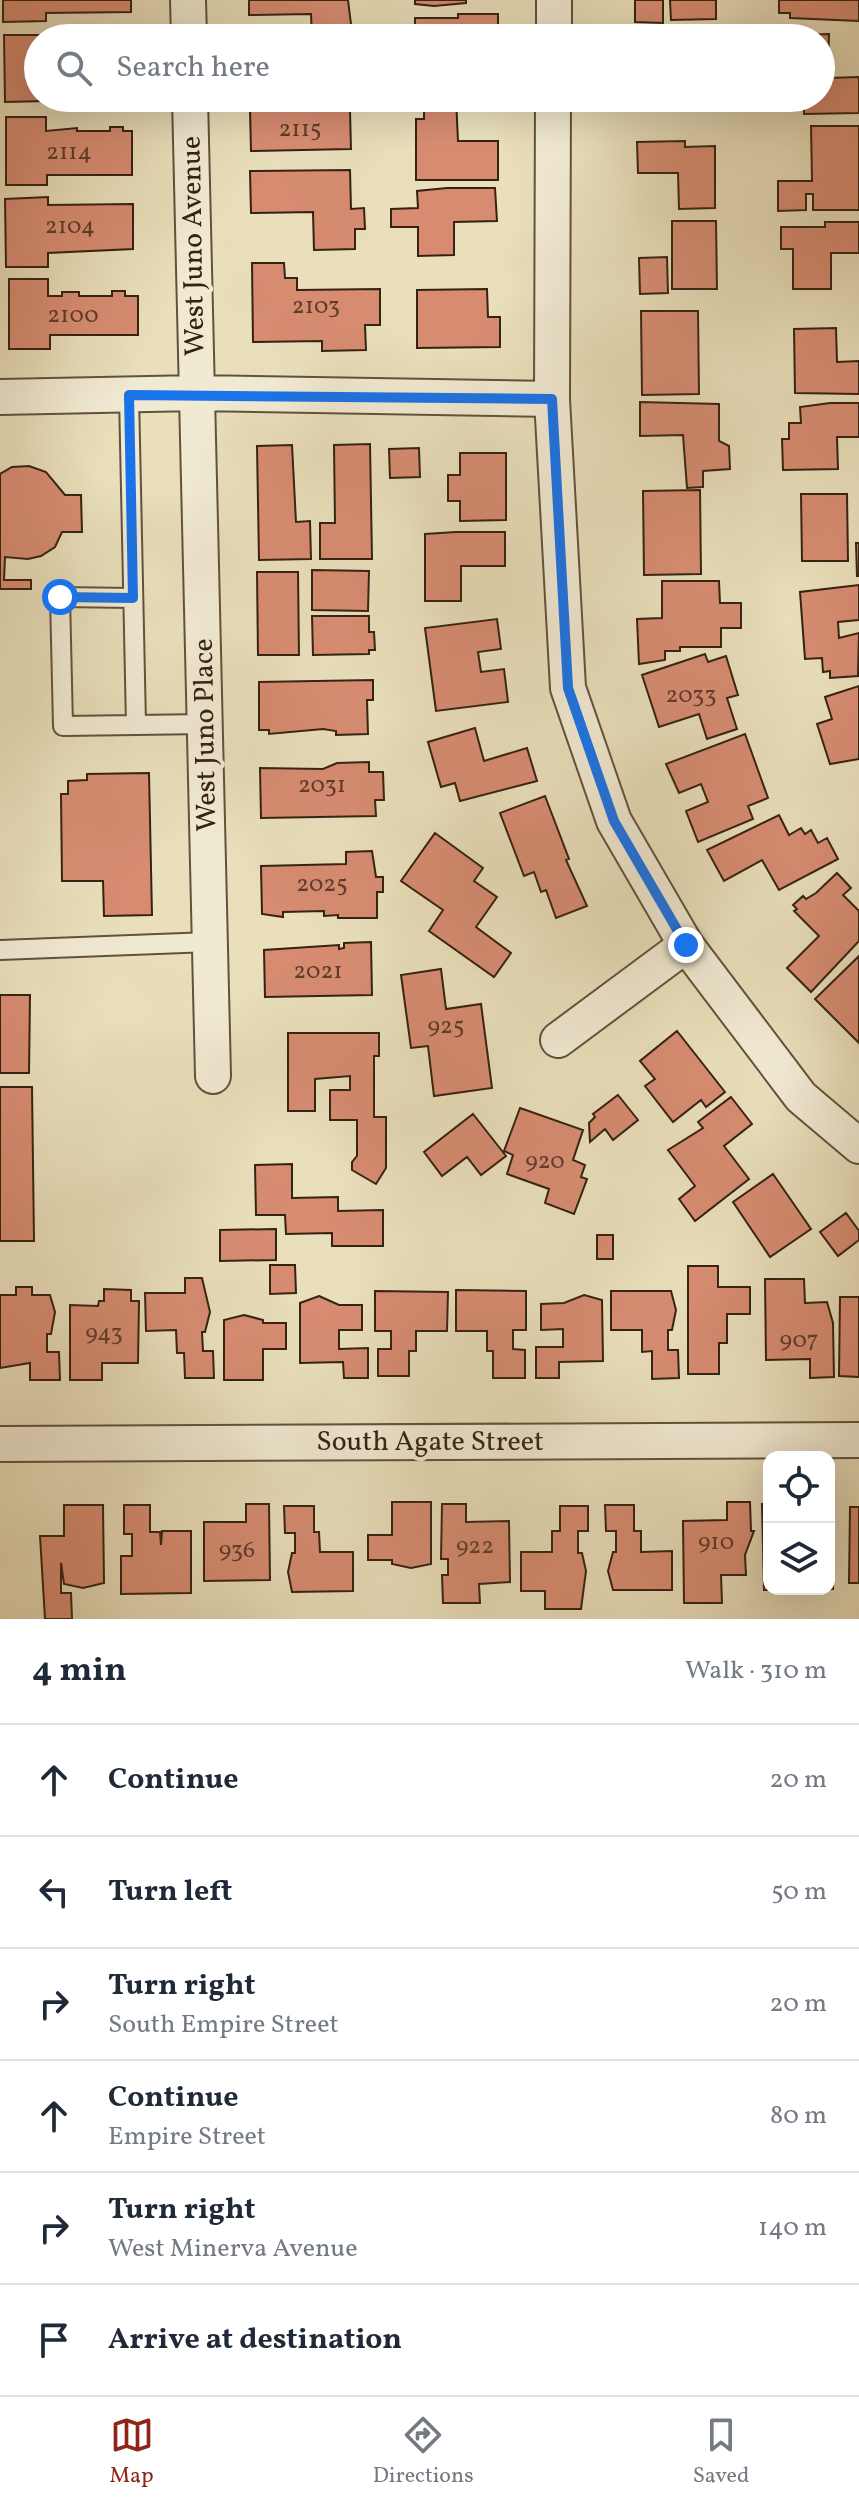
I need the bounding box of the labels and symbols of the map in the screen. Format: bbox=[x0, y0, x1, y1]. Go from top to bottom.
house number: 2115 bbox=[278, 113, 322, 147]
house number: 2114 bbox=[46, 136, 92, 170]
street label: West Juno Avenue bbox=[173, 136, 215, 356]
house number: 2104 bbox=[45, 210, 95, 244]
house number: 2103 bbox=[292, 290, 340, 324]
house number: 2100 bbox=[47, 299, 99, 333]
route start bbox=[42, 579, 78, 615]
street label: West Juno Place bbox=[185, 638, 227, 832]
house number: 2033 bbox=[666, 679, 716, 713]
house number: 2031 bbox=[298, 769, 346, 803]
house number: 2025 bbox=[296, 868, 348, 902]
route end bbox=[668, 927, 704, 963]
house number: 2021 bbox=[293, 955, 343, 989]
house number: 925 bbox=[428, 1010, 464, 1044]
house number: 920 bbox=[525, 1145, 565, 1179]
house number: 943 bbox=[85, 1317, 123, 1351]
house number: 907 bbox=[780, 1324, 819, 1358]
street label: South Agate Street bbox=[316, 1423, 544, 1462]
house number: 910 bbox=[698, 1526, 734, 1560]
house number: 922 bbox=[456, 1530, 494, 1564]
house number: 936 bbox=[219, 1534, 255, 1568]

